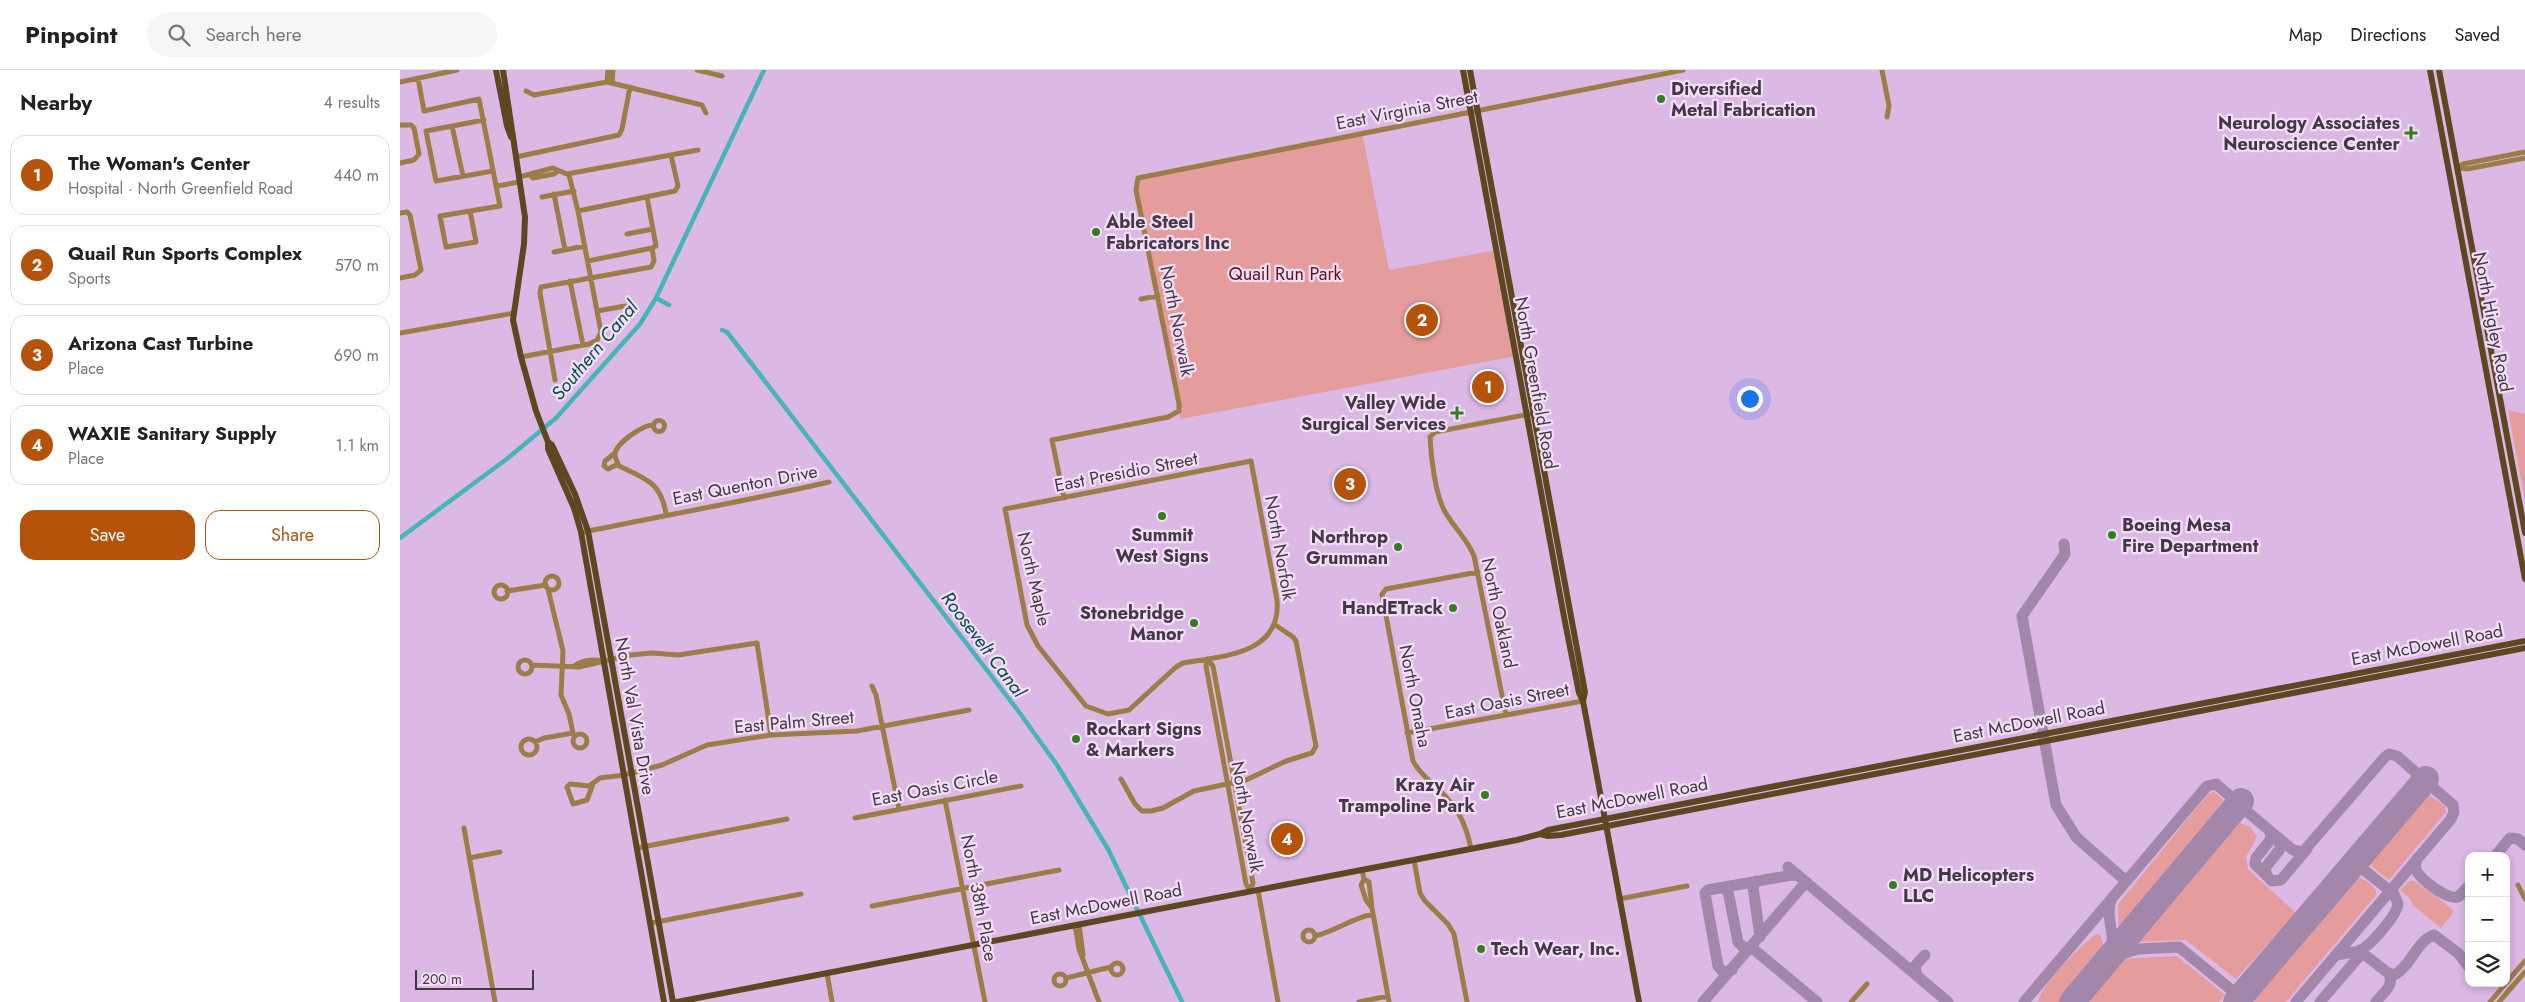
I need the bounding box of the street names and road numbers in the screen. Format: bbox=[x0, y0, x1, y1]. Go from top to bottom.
street label: East Virginia Street bbox=[1334, 83, 1481, 137]
street label: North Higley Road bbox=[2467, 250, 2519, 394]
street label: North Norwalk bbox=[1153, 263, 1201, 379]
street label: North Greenfield Road bbox=[1508, 295, 1564, 471]
street label: East Presidio Street bbox=[1052, 445, 1200, 499]
street label: East Quenton Drive bbox=[670, 458, 820, 512]
street label: North Norfolk bbox=[1258, 493, 1302, 603]
street label: North Maple bbox=[1011, 529, 1057, 629]
street label: North Oakland bbox=[1475, 555, 1523, 671]
street label: East McDowell Road bbox=[2349, 618, 2505, 672]
street label: North Val Vista Drive bbox=[608, 635, 662, 797]
street label: North Omaha bbox=[1392, 642, 1438, 750]
street label: East Oasis Street bbox=[1443, 676, 1572, 726]
street label: East McDowell Road bbox=[1951, 695, 2107, 749]
street label: East Palm Street bbox=[733, 704, 856, 740]
street label: North Norwalk bbox=[1224, 759, 1270, 875]
street label: East Oasis Circle bbox=[870, 763, 1000, 813]
street label: East McDowell Road bbox=[1554, 771, 1710, 825]
street label: North 38th Place bbox=[954, 832, 1004, 964]
street label: East McDowell Road bbox=[1028, 877, 1184, 931]

